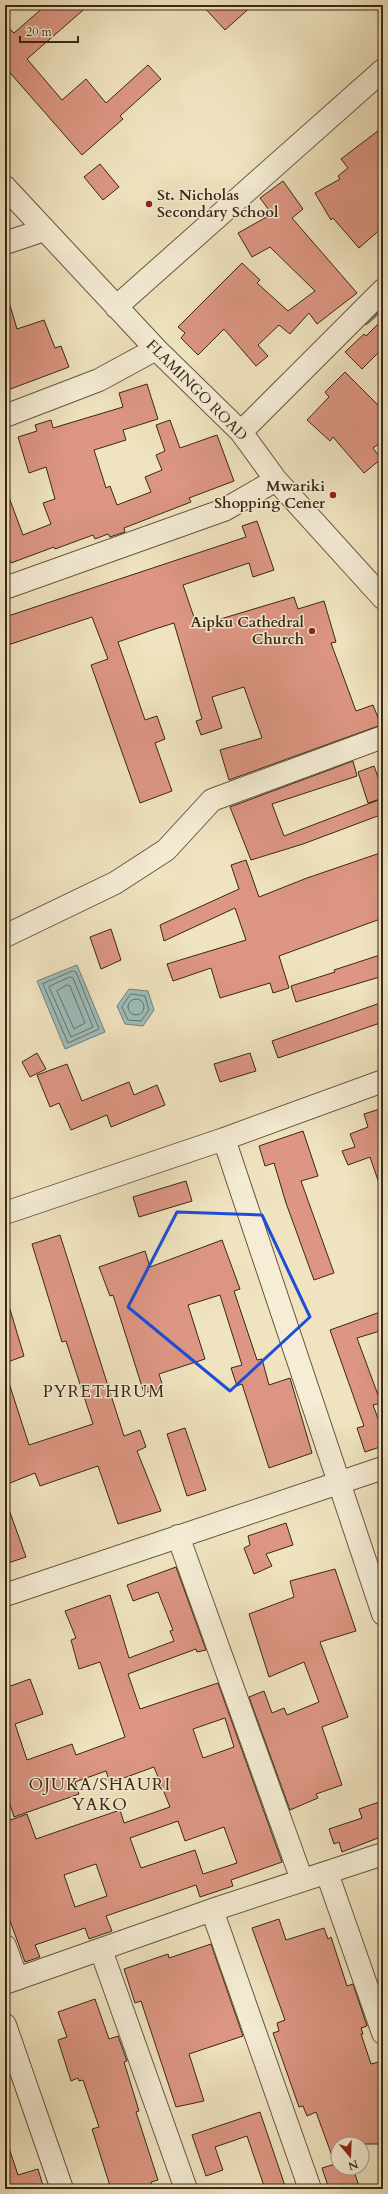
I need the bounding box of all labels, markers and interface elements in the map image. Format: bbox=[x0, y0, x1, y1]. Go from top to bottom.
scale bar bbox=[20, 18, 78, 44]
text: 20 m bbox=[26, 24, 53, 40]
place label: St. Nicholas Secondary School bbox=[157, 185, 279, 222]
marker: St. Nicholas Secondary School bbox=[144, 199, 154, 209]
street label: FLAMINGO ROAD bbox=[142, 335, 252, 445]
place label: Mwariki Shopping Cener bbox=[214, 476, 326, 513]
marker: Mwariki Shopping Cener bbox=[328, 490, 338, 500]
place label: Aipku Cathedral Church bbox=[190, 612, 305, 649]
marker: Aipku Cathedral Church bbox=[307, 626, 317, 636]
district label: PYRETHRUM bbox=[43, 1380, 165, 1403]
district label: OJUKA/SHAURI YAKO bbox=[29, 1773, 171, 1816]
north arrow bbox=[330, 2136, 370, 2176]
text: N bbox=[346, 2156, 360, 2174]

